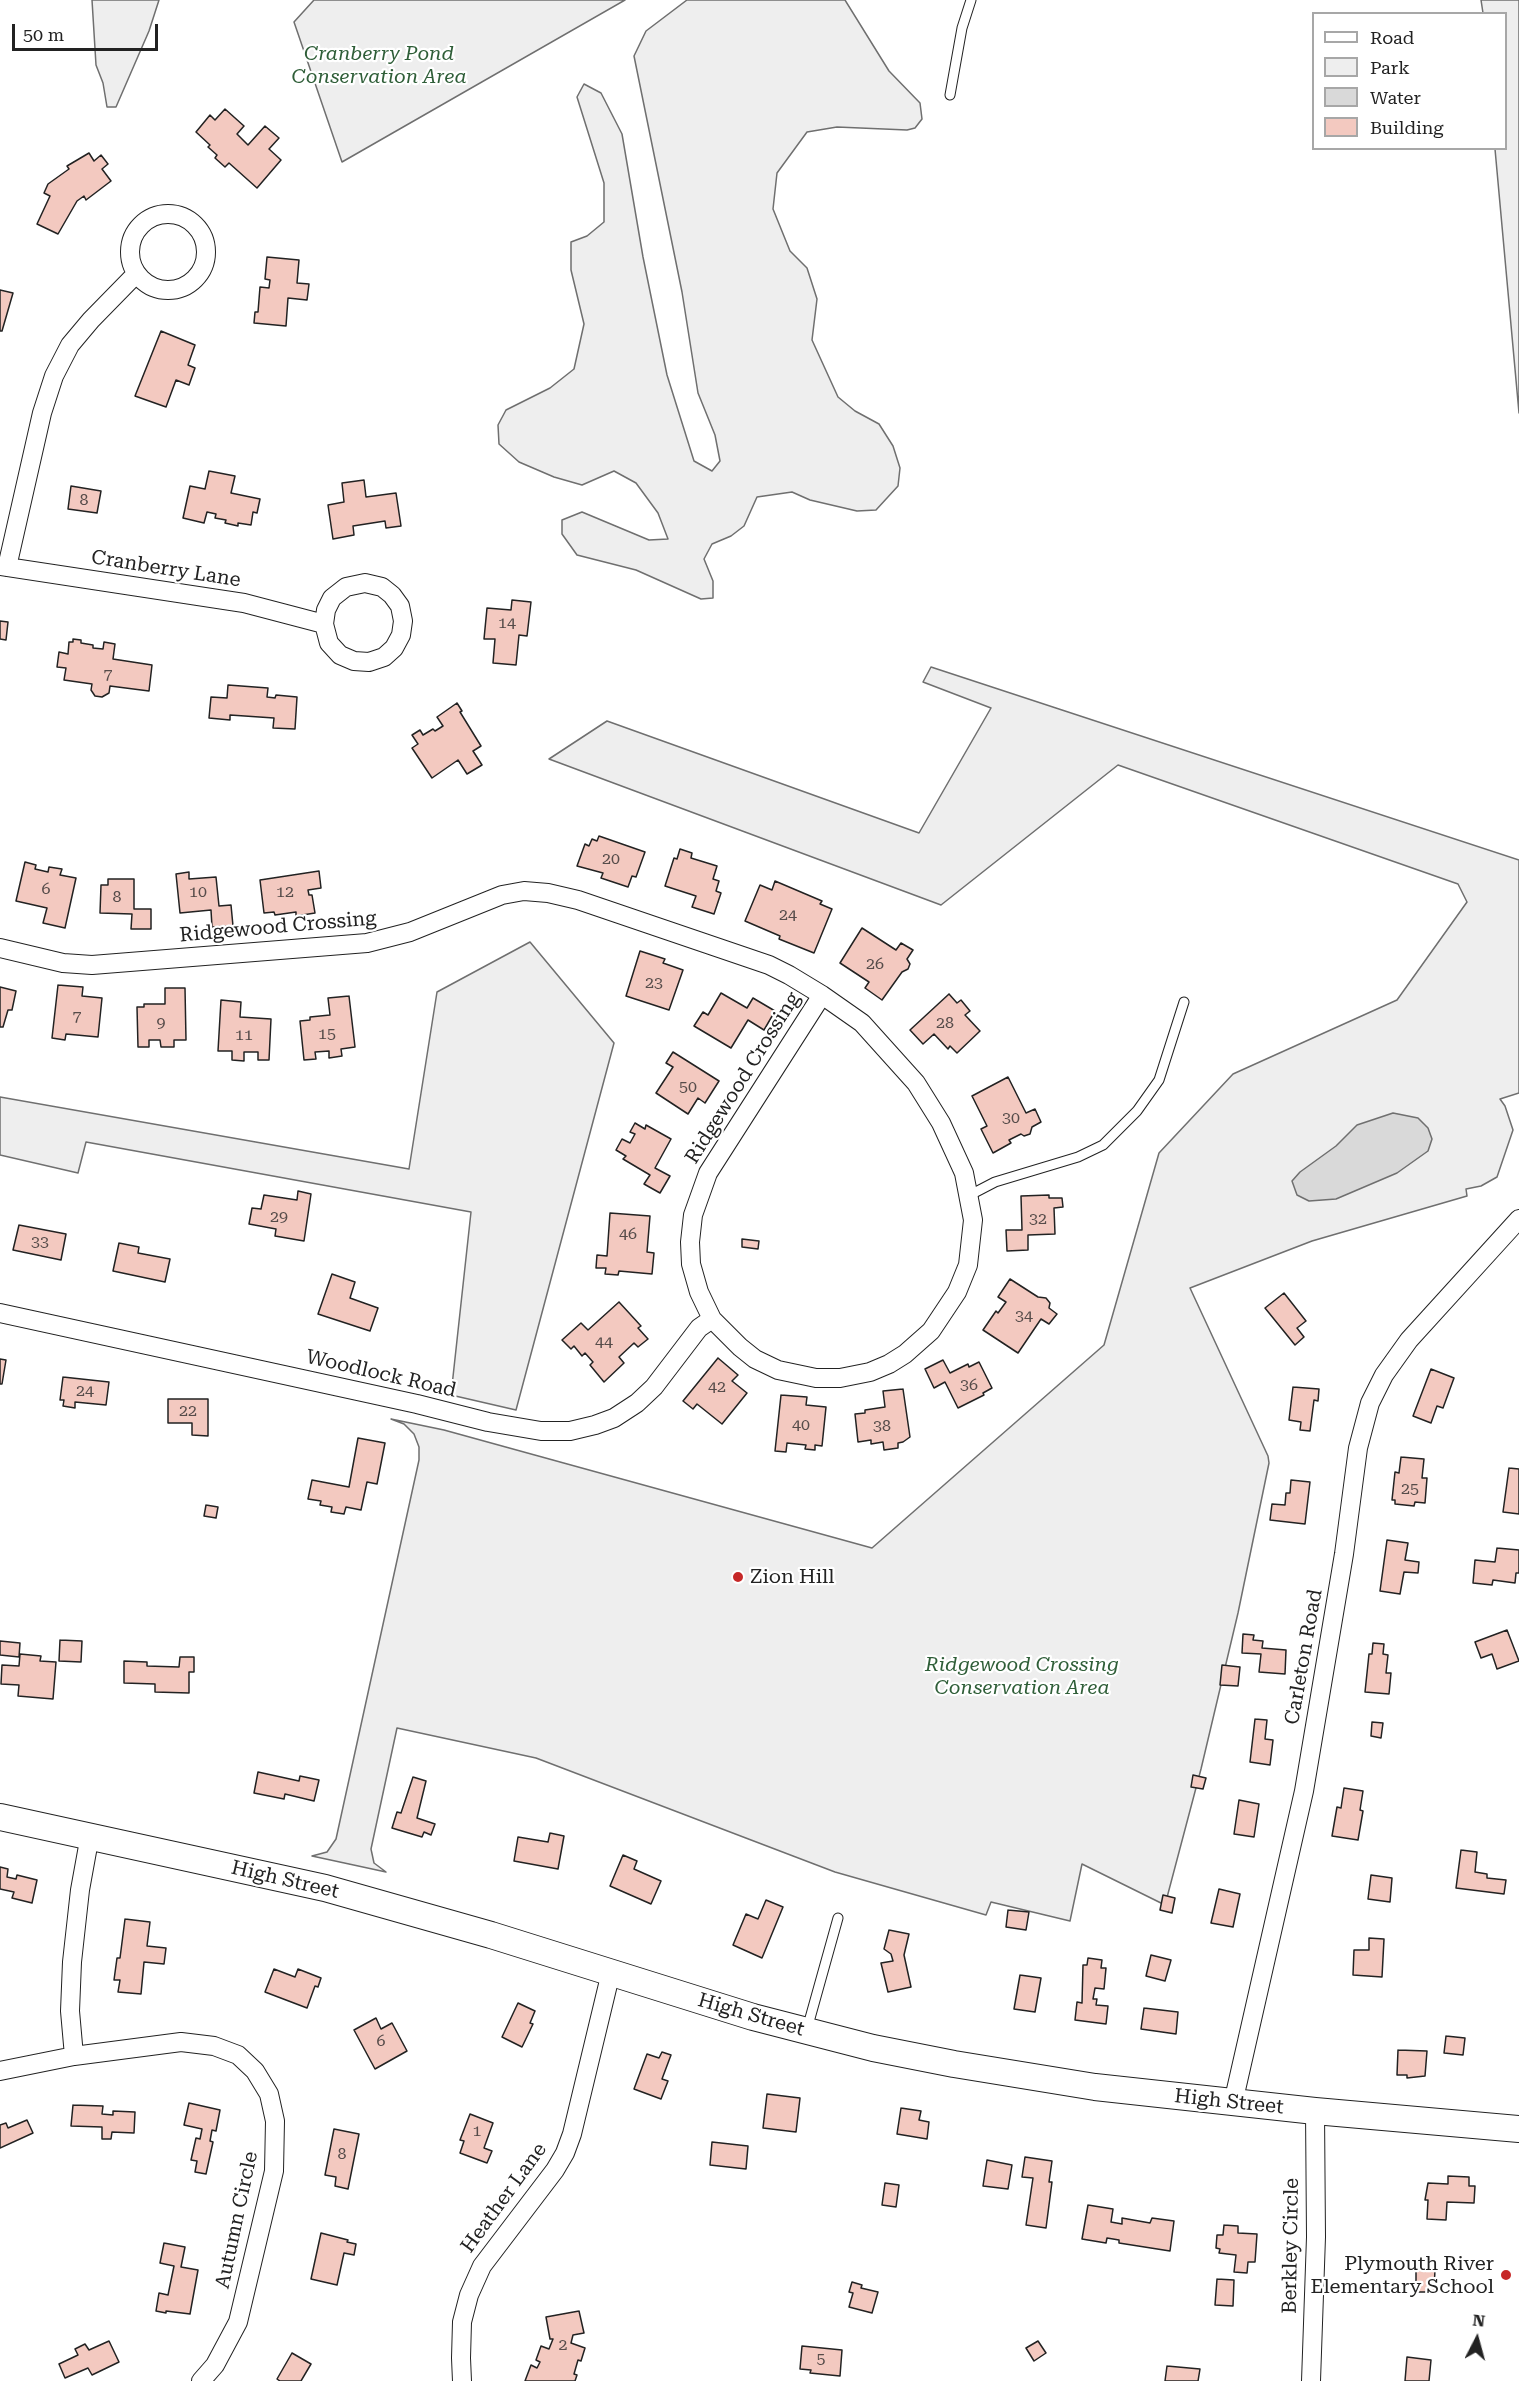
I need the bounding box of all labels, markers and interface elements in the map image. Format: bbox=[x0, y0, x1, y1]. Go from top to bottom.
scale bar bbox=[15, 12, 160, 50]
legend bbox=[1312, 12, 1507, 150]
text: 50 m bbox=[23, 24, 64, 45]
text: Road bbox=[1370, 27, 1414, 48]
park label: Cranberry Pond Conservation Area bbox=[292, 42, 466, 89]
text: Park bbox=[1370, 57, 1410, 78]
text: Water bbox=[1370, 87, 1421, 108]
text: Building bbox=[1370, 117, 1444, 138]
house number: 8 bbox=[80, 490, 88, 510]
street label: Cranberry Lane bbox=[90, 545, 242, 593]
house number: 14 bbox=[498, 613, 516, 633]
house number: 7 bbox=[104, 664, 112, 684]
house number: 20 bbox=[602, 849, 620, 869]
house number: 6 bbox=[42, 879, 50, 899]
house number: 10 bbox=[189, 882, 207, 902]
house number: 12 bbox=[276, 882, 294, 902]
house number: 8 bbox=[113, 887, 121, 907]
house number: 24 bbox=[779, 905, 797, 925]
street label: Ridgewood Crossing bbox=[179, 906, 377, 948]
house number: 26 bbox=[866, 954, 884, 974]
house number: 23 bbox=[645, 973, 663, 993]
street label: Ridgewood Crossing bbox=[680, 988, 806, 1168]
house number: 7 bbox=[73, 1006, 81, 1026]
house number: 9 bbox=[157, 1013, 165, 1033]
house number: 28 bbox=[936, 1013, 954, 1033]
house number: 15 bbox=[318, 1024, 336, 1044]
house number: 11 bbox=[235, 1025, 253, 1045]
house number: 50 bbox=[679, 1077, 697, 1097]
house number: 30 bbox=[1002, 1108, 1020, 1128]
house number: 29 bbox=[270, 1207, 288, 1227]
house number: 32 bbox=[1029, 1209, 1047, 1229]
house number: 46 bbox=[619, 1224, 637, 1244]
house number: 33 bbox=[31, 1232, 49, 1252]
house number: 34 bbox=[1015, 1306, 1033, 1326]
house number: 44 bbox=[595, 1332, 613, 1352]
street label: Woodlock Road bbox=[304, 1345, 458, 1403]
house number: 36 bbox=[960, 1375, 978, 1395]
house number: 42 bbox=[708, 1377, 726, 1397]
house number: 24 bbox=[76, 1381, 94, 1401]
house number: 22 bbox=[179, 1401, 197, 1421]
house number: 40 bbox=[792, 1415, 810, 1435]
house number: 38 bbox=[873, 1416, 891, 1436]
house number: 25 bbox=[1401, 1479, 1419, 1499]
place label: Zion Hill bbox=[750, 1565, 834, 1589]
marker: Zion Hill bbox=[731, 1570, 745, 1584]
street label: Carleton Road bbox=[1280, 1587, 1328, 1727]
park label: Ridgewood Crossing Conservation Area bbox=[925, 1653, 1119, 1700]
street label: High Street bbox=[229, 1856, 341, 1904]
street label: High Street bbox=[695, 1988, 807, 2042]
house number: 6 bbox=[377, 2031, 385, 2051]
street label: High Street bbox=[1173, 2084, 1285, 2120]
house number: 1 bbox=[473, 2121, 481, 2141]
street label: Heather Lane bbox=[456, 2138, 552, 2258]
house number: 8 bbox=[338, 2144, 346, 2164]
street label: Autumn Circle bbox=[211, 2149, 263, 2291]
street label: Berkley Circle bbox=[1278, 2178, 1304, 2314]
place label: Plymouth River Elementary School bbox=[1311, 2252, 1494, 2299]
marker: Plymouth River Elementary School bbox=[1499, 2268, 1513, 2282]
north arrow bbox=[1447, 2309, 1507, 2369]
text: N bbox=[1472, 2311, 1486, 2331]
house number: 2 bbox=[559, 2335, 567, 2355]
house number: 5 bbox=[817, 2349, 825, 2369]

